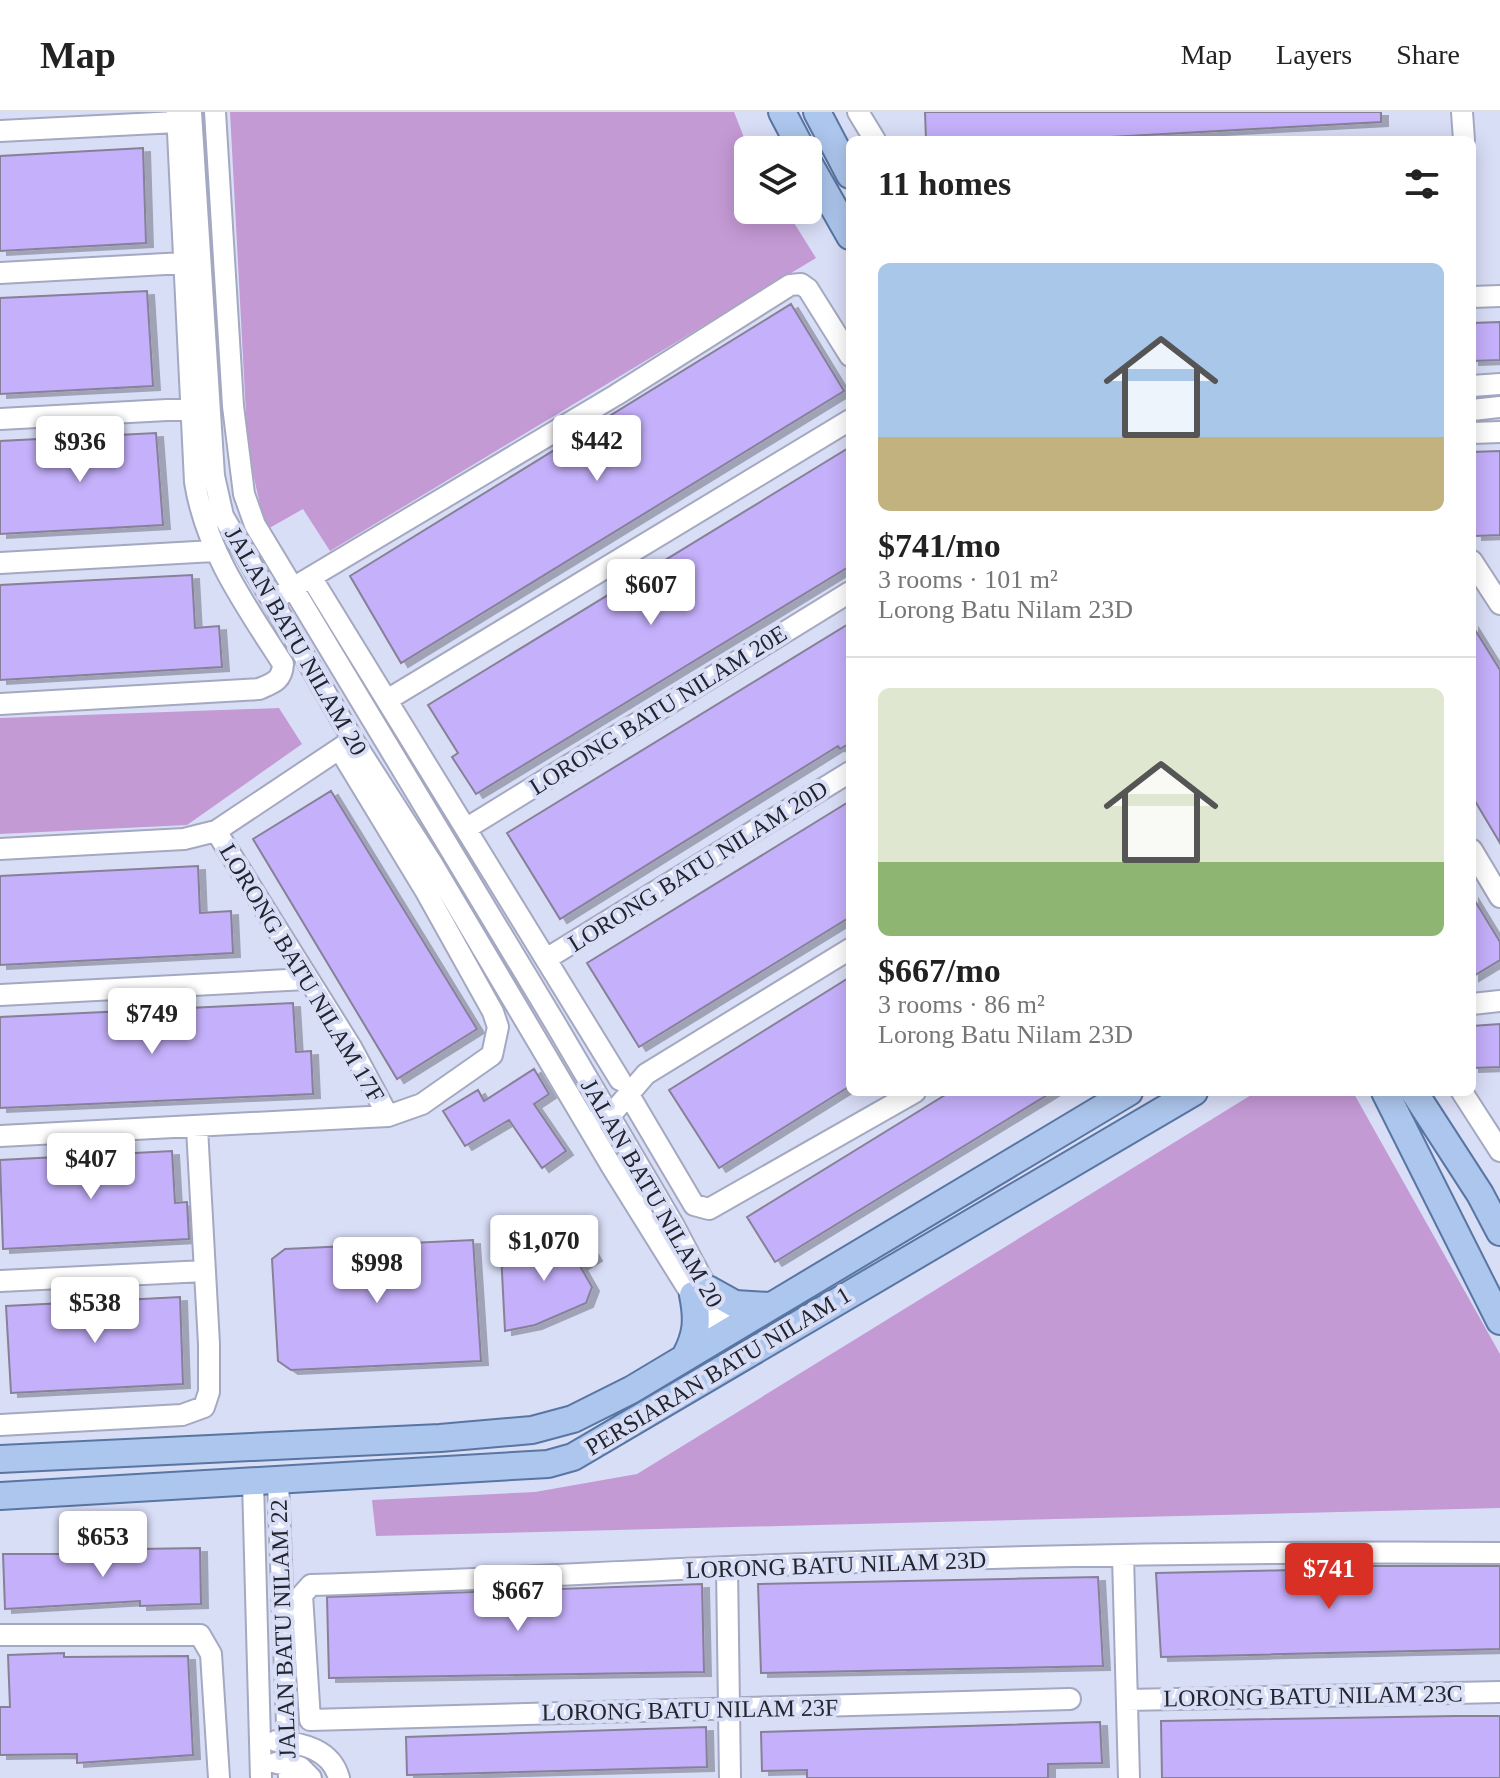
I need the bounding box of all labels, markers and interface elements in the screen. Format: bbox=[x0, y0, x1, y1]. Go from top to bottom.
text: Map bbox=[40, 34, 116, 76]
text: Map bbox=[1181, 39, 1232, 70]
text: Layers bbox=[1276, 39, 1352, 70]
text: Share bbox=[1396, 39, 1460, 70]
map controls bbox=[734, 136, 822, 224]
button: layers bbox=[734, 136, 822, 224]
icon: filters bbox=[1400, 162, 1444, 206]
text: 11 homes bbox=[878, 165, 1011, 202]
icon: home bbox=[1089, 315, 1233, 459]
pin: $442 bbox=[550, 415, 644, 483]
pin: $936 bbox=[33, 416, 127, 484]
text: $442 bbox=[571, 426, 623, 455]
text: $936 bbox=[54, 427, 106, 456]
street label: JALAN BATU NILAM 20 bbox=[220, 522, 372, 760]
text: $741/mo bbox=[878, 527, 1001, 564]
pin: $607 bbox=[604, 559, 698, 627]
text: 3 rooms · 101 m² bbox=[878, 565, 1058, 594]
text: $607 bbox=[625, 570, 677, 599]
text: Lorong Batu Nilam 23D bbox=[878, 595, 1133, 624]
street label: LORONG BATU NILAM 20E bbox=[525, 620, 791, 800]
icon: home bbox=[1089, 740, 1233, 884]
street label: LORONG BATU NILAM 20D bbox=[564, 775, 832, 957]
street label: LORONG BATU NILAM 17F bbox=[214, 839, 390, 1107]
text: $667/mo bbox=[878, 952, 1001, 989]
pin: $749 bbox=[105, 988, 199, 1056]
text: 3 rooms · 86 m² bbox=[878, 990, 1045, 1019]
text: $749 bbox=[126, 999, 178, 1028]
text: Lorong Batu Nilam 23D bbox=[878, 1020, 1133, 1049]
street label: JALAN BATU NILAM 20 bbox=[576, 1074, 728, 1312]
pin: $407 bbox=[44, 1133, 138, 1201]
text: $407 bbox=[65, 1144, 117, 1173]
pin: $1,070 bbox=[479, 1215, 609, 1283]
text: $1,070 bbox=[508, 1226, 580, 1255]
pin: $998 bbox=[330, 1237, 424, 1305]
text: $998 bbox=[351, 1248, 403, 1277]
pin: $538 bbox=[48, 1277, 142, 1345]
street label: PERSIARAN BATU NILAM 1 bbox=[581, 1281, 855, 1461]
text: $538 bbox=[69, 1288, 121, 1317]
street label: JALAN BATU NILAM 22 bbox=[265, 1499, 301, 1759]
pin: $653 bbox=[56, 1511, 150, 1579]
text: $653 bbox=[77, 1522, 129, 1551]
pin: $741 bbox=[1282, 1543, 1376, 1611]
street label: LORONG BATU NILAM 23D bbox=[685, 1547, 987, 1583]
text: $741 bbox=[1303, 1554, 1355, 1583]
pin: $667 bbox=[471, 1565, 565, 1633]
text: $667 bbox=[492, 1576, 544, 1605]
street label: LORONG BATU NILAM 23C bbox=[1163, 1680, 1463, 1712]
street label: LORONG BATU NILAM 23F bbox=[541, 1694, 839, 1726]

